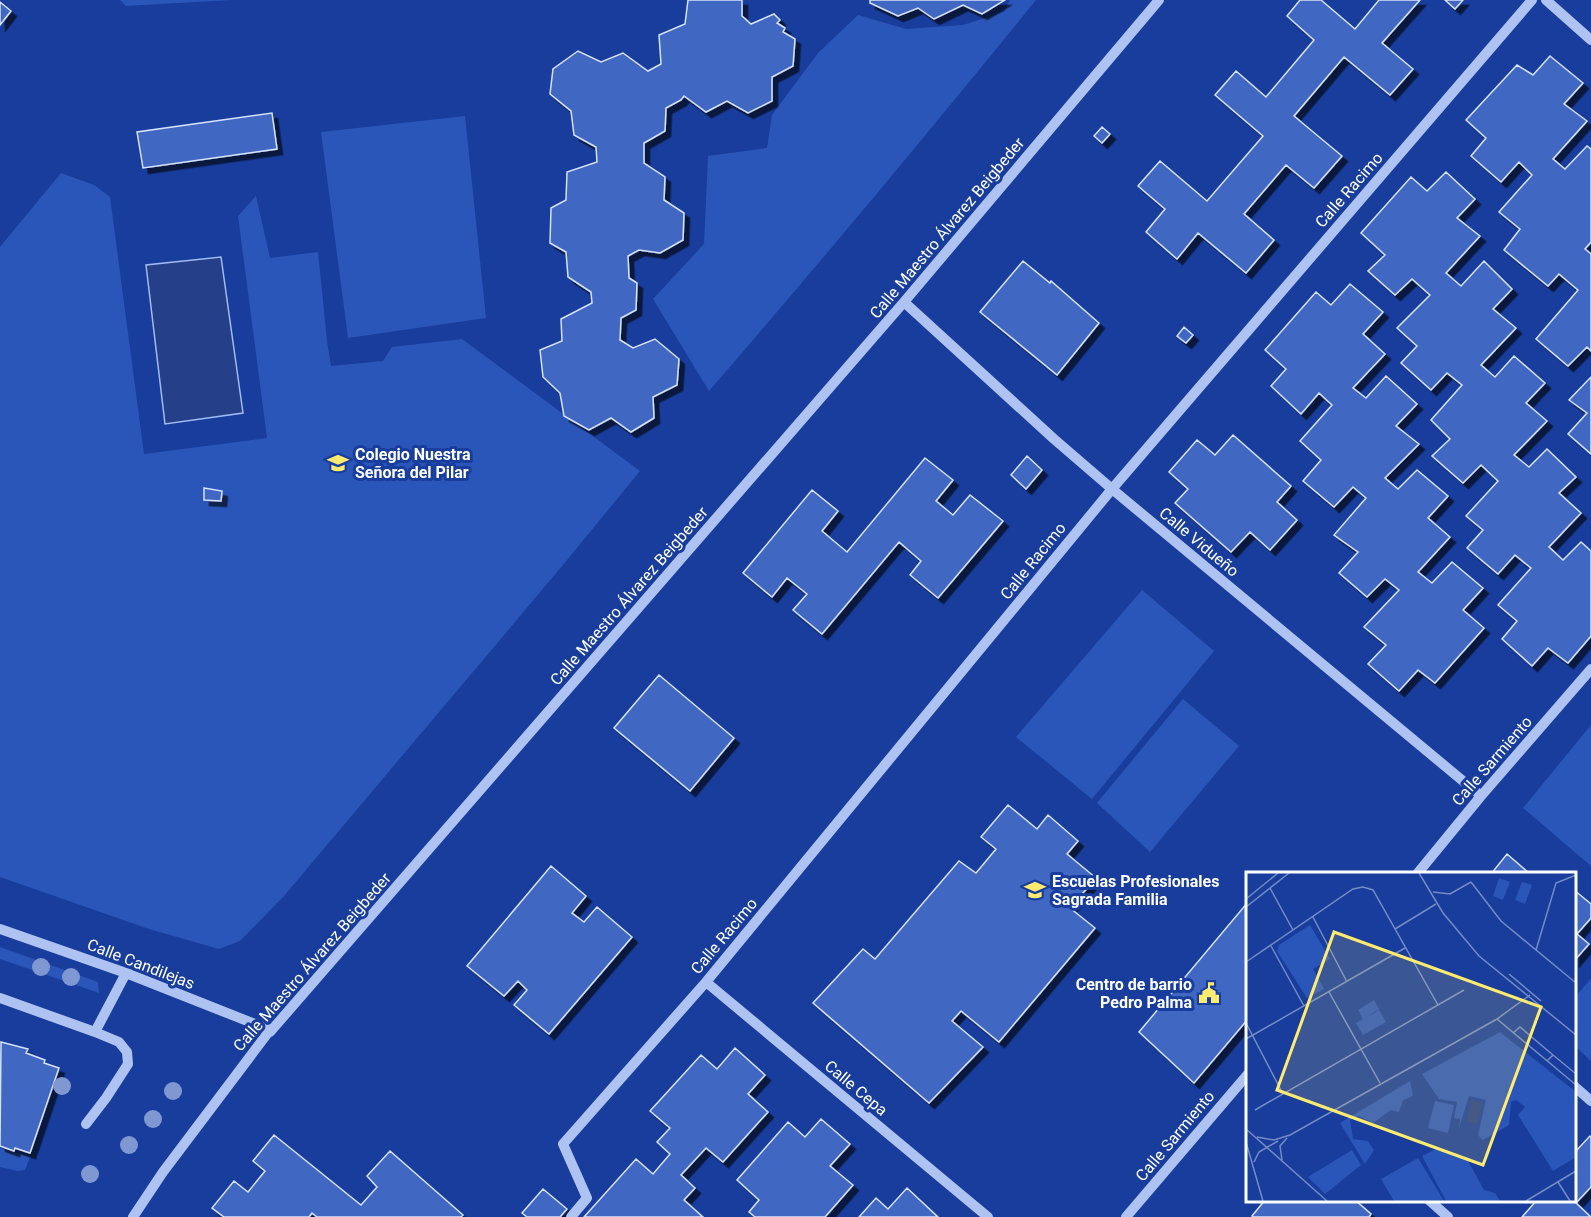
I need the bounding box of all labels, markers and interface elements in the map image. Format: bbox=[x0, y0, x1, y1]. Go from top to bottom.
street label: Calle Maestro Álvarez Beigbeder bbox=[866, 133, 1029, 322]
street label: Calle Racimo bbox=[1311, 149, 1387, 231]
place label: Colegio Nuestra Señora del Pilar bbox=[355, 445, 471, 482]
school or university icon: Colegio Nuestra Señora del Pilar bbox=[326, 451, 350, 475]
street label: Calle Maestro Álvarez Beigbeder bbox=[546, 502, 712, 689]
street label: Calle Vidueño bbox=[1155, 503, 1243, 581]
street label: Calle Racimo bbox=[996, 519, 1070, 603]
street label: Calle Sarmiento bbox=[1448, 712, 1536, 810]
street label: Calle Maestro Álvarez Beigbeder bbox=[229, 868, 395, 1055]
place label: Escuelas Profesionales Sagrada Familia bbox=[1052, 872, 1219, 909]
inset map bbox=[1246, 872, 1576, 1202]
school or university icon: Escuelas Profesionales Sagrada Familia bbox=[1023, 878, 1047, 902]
street label: Calle Racimo bbox=[687, 894, 761, 978]
street label: Calle Candilejas bbox=[85, 935, 197, 993]
place label: Centro de barrio Pedro Palma bbox=[1076, 975, 1192, 1012]
public building icon: Centro de barrio Pedro Palma bbox=[1197, 981, 1221, 1005]
street label: Calle Cepa bbox=[821, 1056, 891, 1120]
street label: Calle Sarmiento bbox=[1132, 1087, 1218, 1185]

